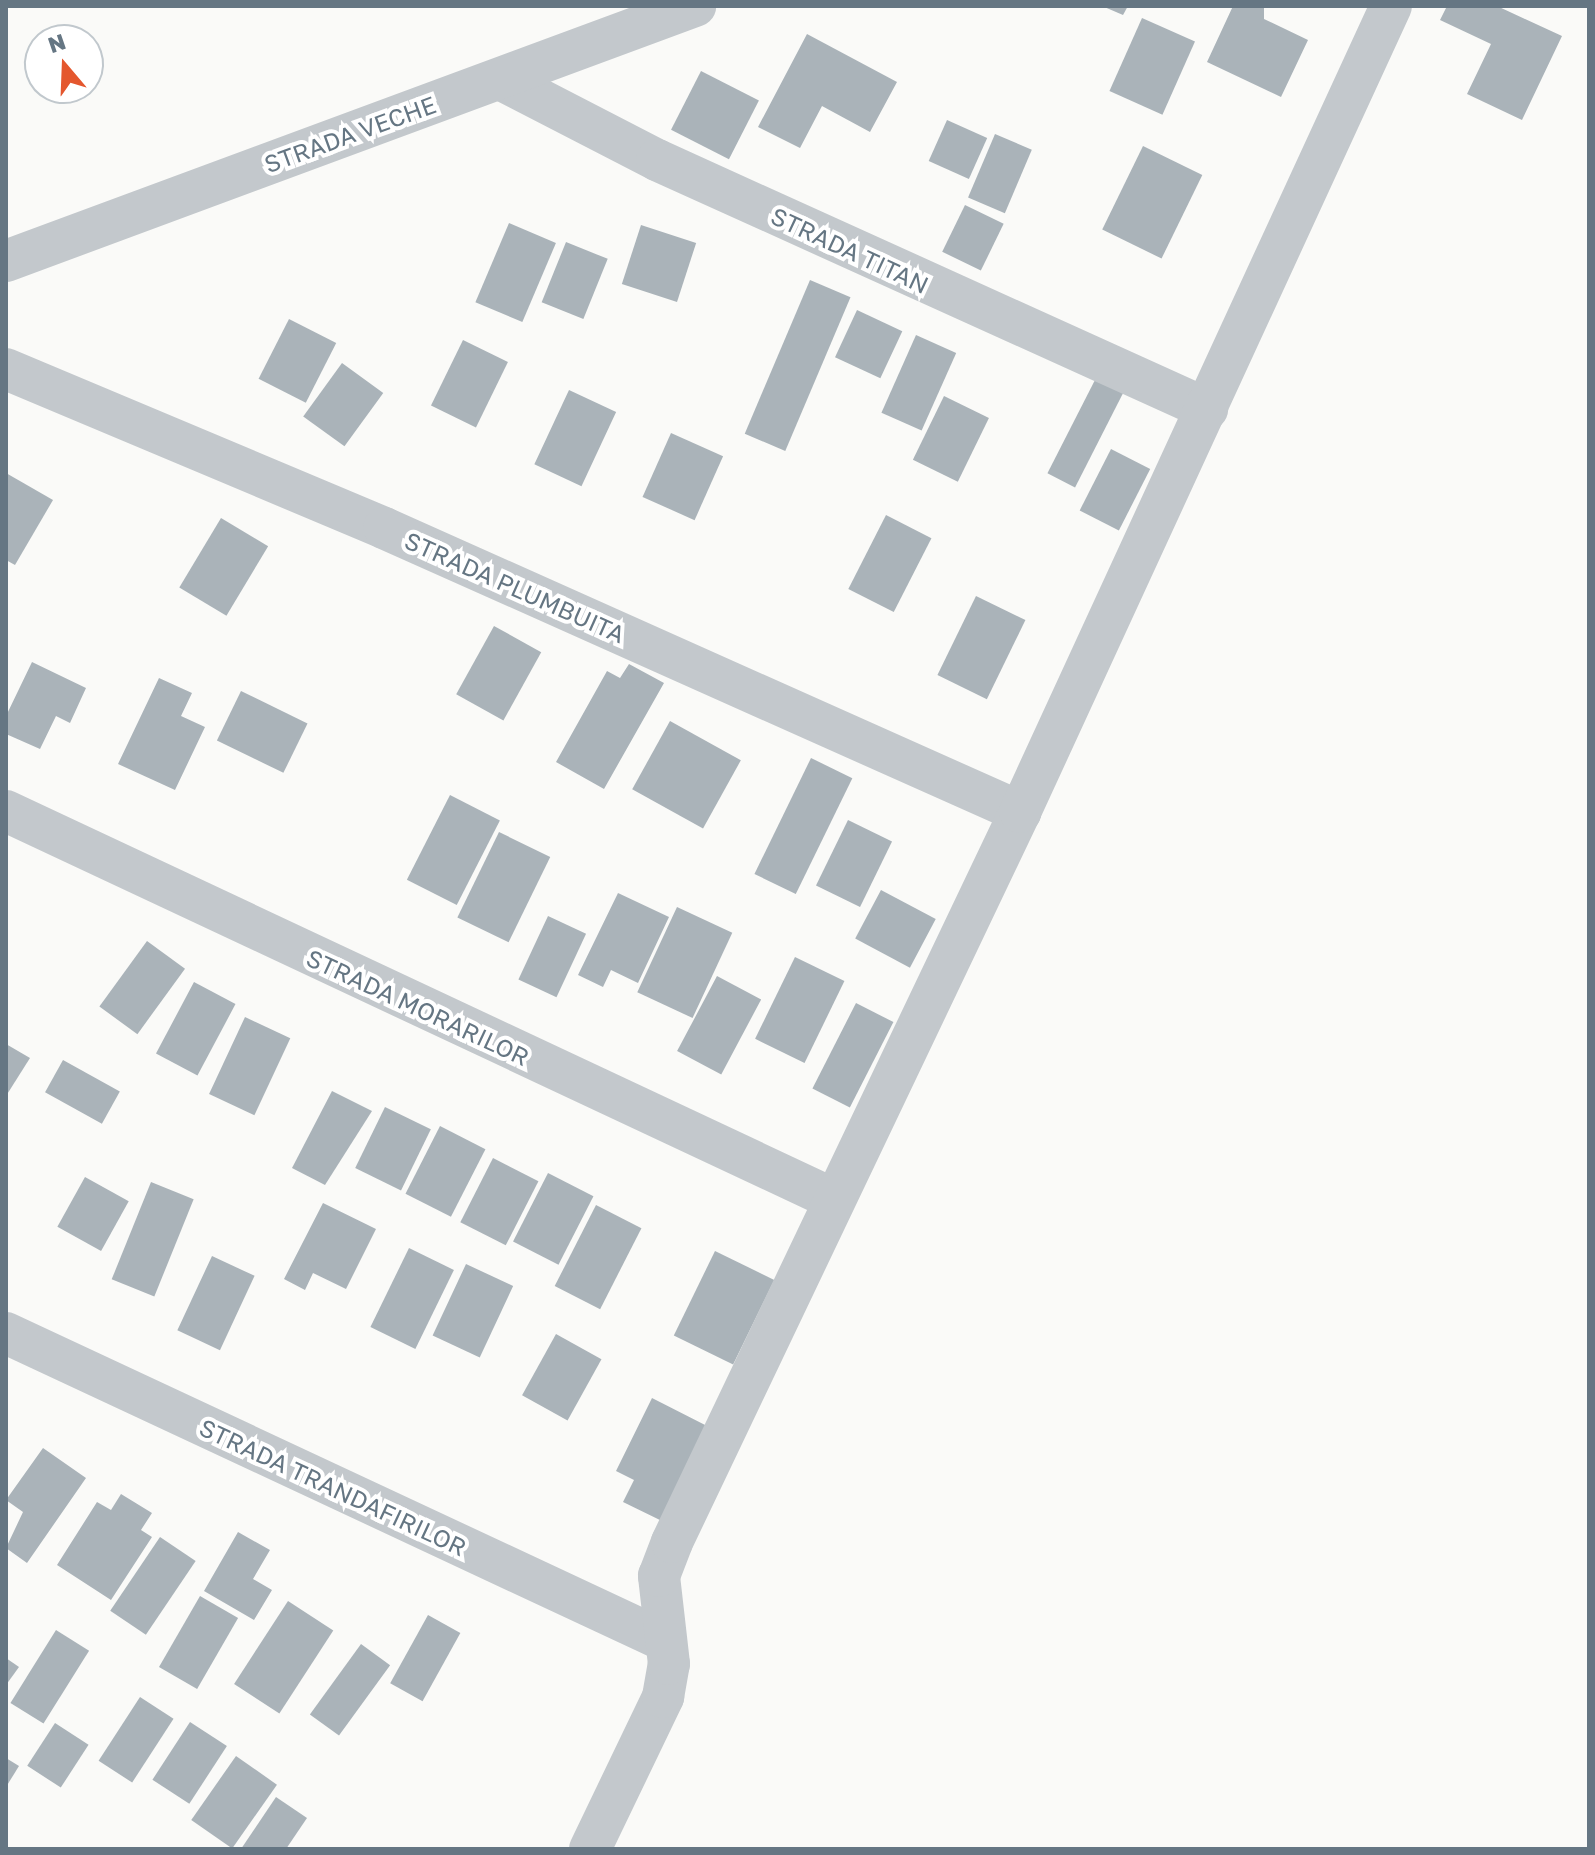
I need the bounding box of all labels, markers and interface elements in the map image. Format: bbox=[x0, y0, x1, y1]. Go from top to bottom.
north arrow bbox=[24, 24, 104, 104]
text: N bbox=[44, 27, 69, 58]
street label: STRADA VECHE bbox=[260, 90, 440, 178]
street label: STRADA TITAN bbox=[767, 201, 933, 299]
street label: STRADA PLUMBUITA bbox=[401, 525, 629, 649]
street label: STRADA MORARILOR bbox=[302, 943, 534, 1071]
street label: STRADA TRANDAFIRILOR bbox=[195, 1412, 471, 1562]

